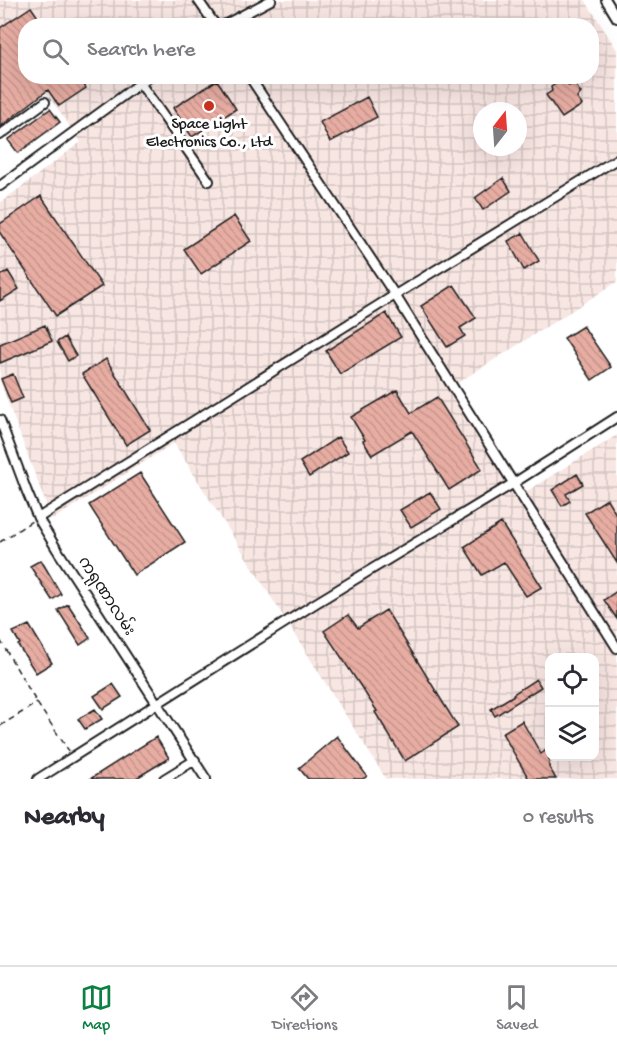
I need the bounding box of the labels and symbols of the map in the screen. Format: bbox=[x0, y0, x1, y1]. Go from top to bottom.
marker: Space Light Electronics Co., Ltd bbox=[202, 99, 216, 113]
north arrow bbox=[473, 102, 527, 156]
place label: Space Light Electronics Co., Ltd bbox=[146, 116, 274, 153]
street label: ကရုဏာလမ်း bbox=[71, 551, 142, 641]

